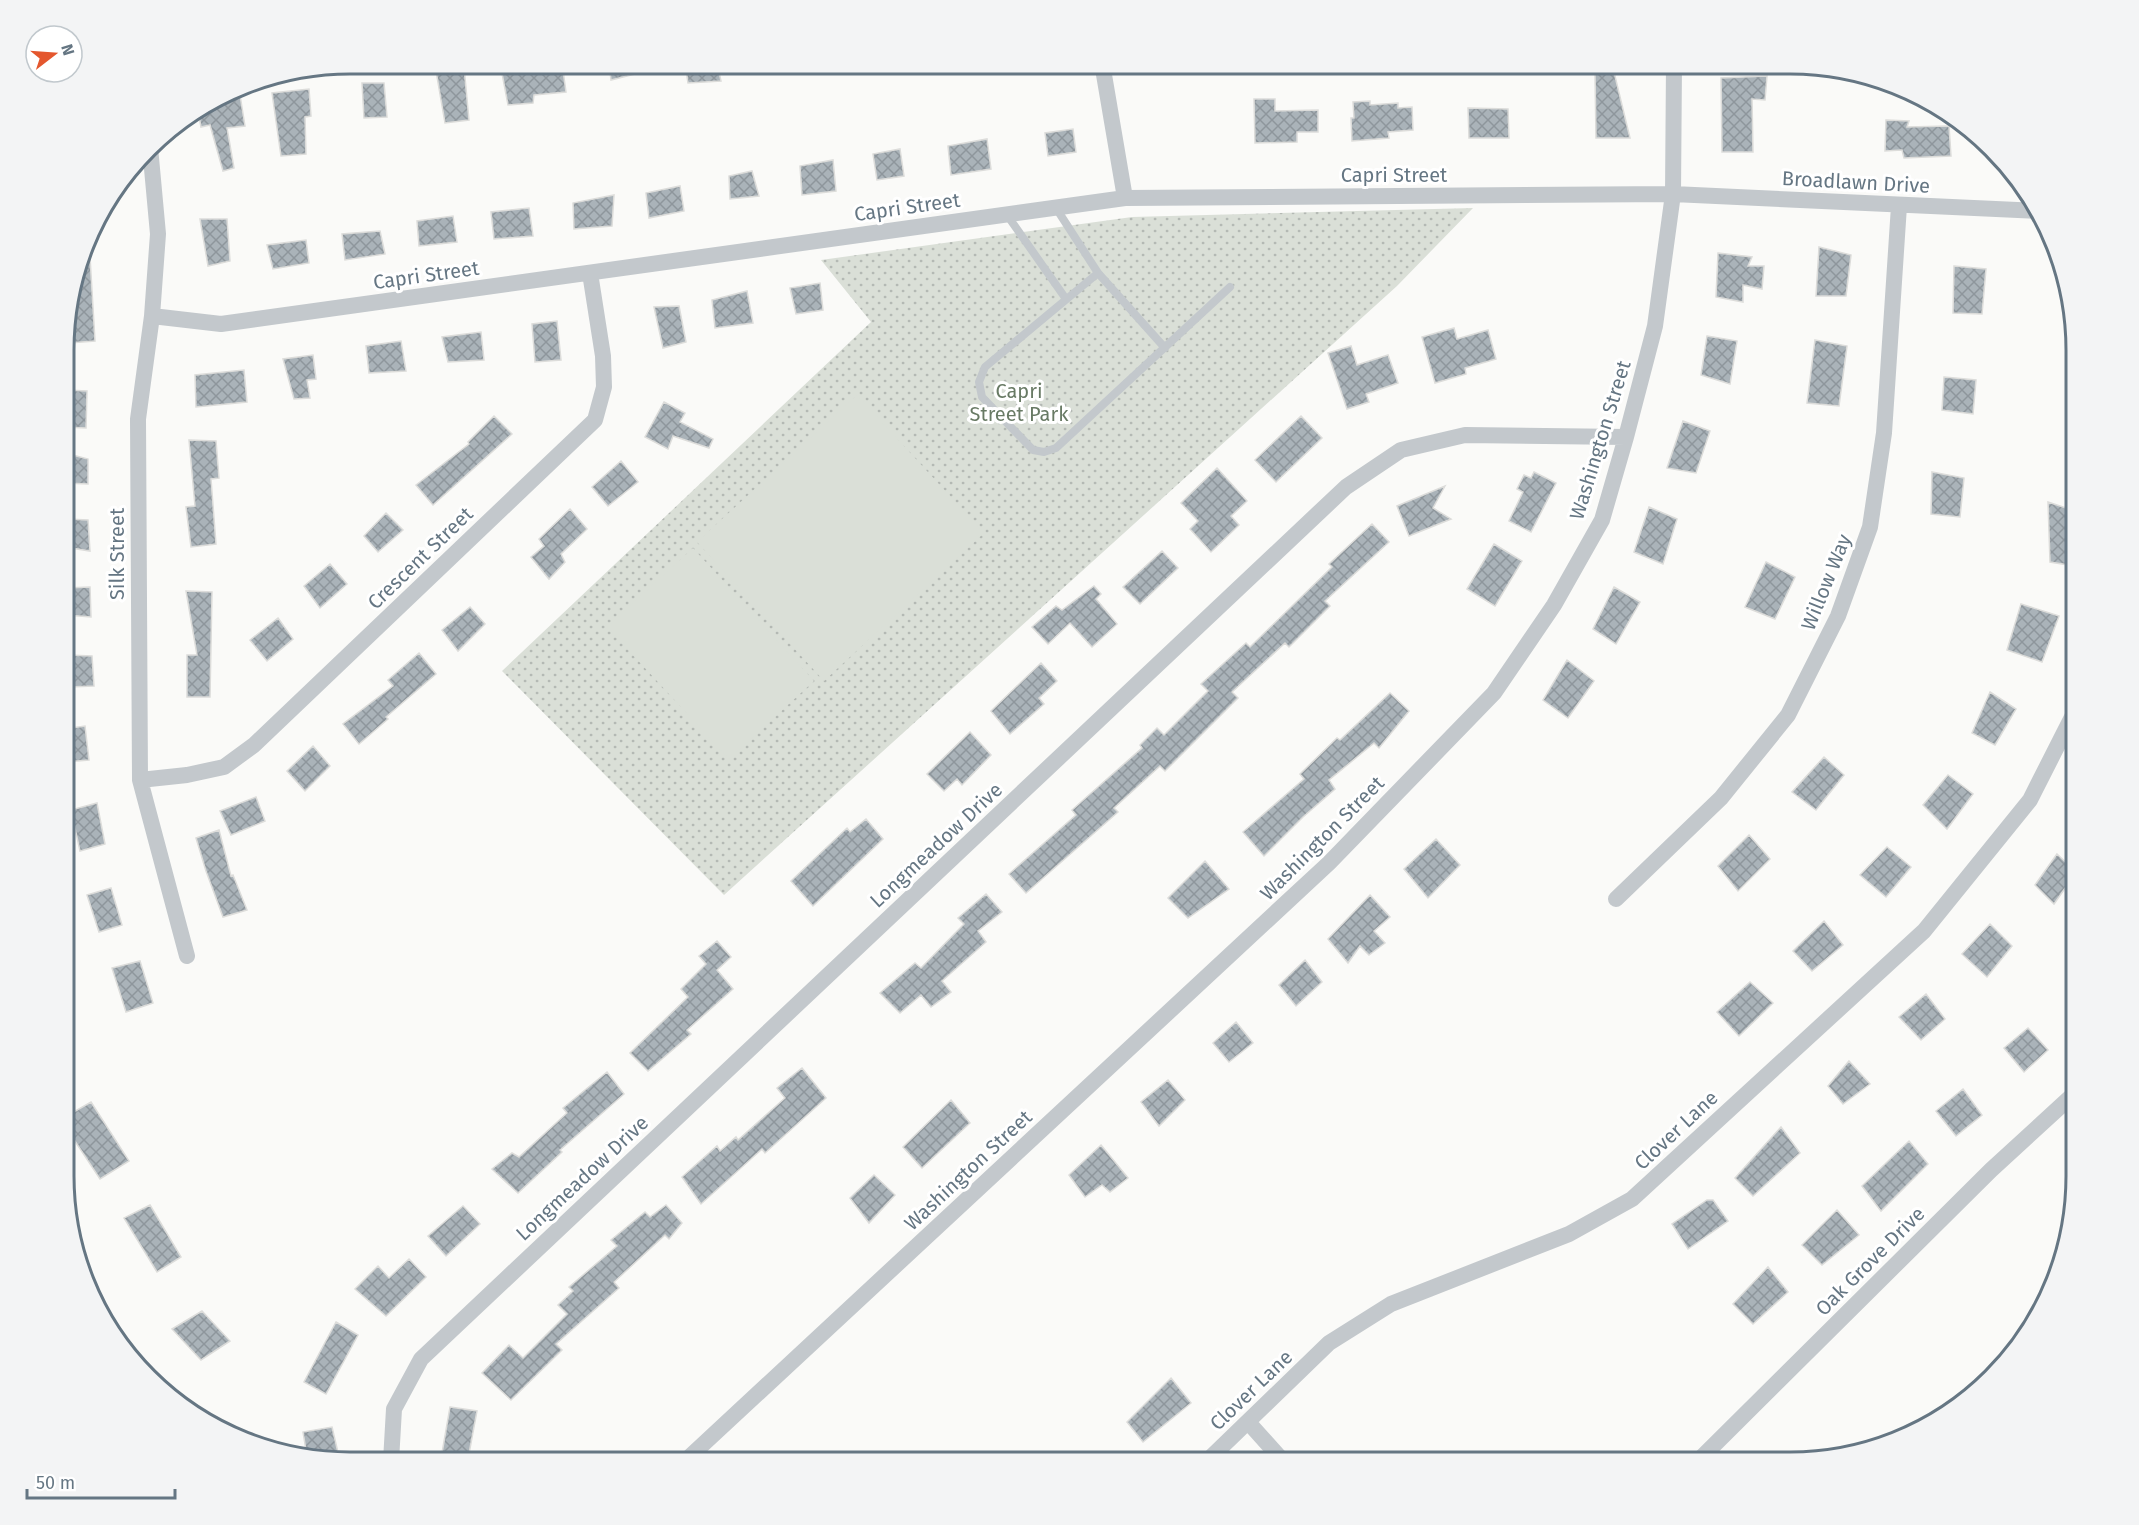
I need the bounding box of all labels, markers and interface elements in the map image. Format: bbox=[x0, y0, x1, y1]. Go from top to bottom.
north arrow bbox=[24, 24, 84, 84]
text: N bbox=[57, 42, 79, 58]
street label: Capri Street bbox=[1341, 163, 1448, 187]
street label: Broadlawn Drive bbox=[1781, 166, 1931, 198]
street label: Capri Street bbox=[853, 188, 962, 226]
street label: Capri Street bbox=[372, 256, 481, 294]
street label: Washington Street bbox=[1564, 357, 1636, 523]
park label: Capri Street Park bbox=[970, 379, 1069, 426]
street label: Crescent Street bbox=[362, 501, 478, 614]
street label: Silk Street bbox=[105, 507, 129, 600]
street label: Willow Way bbox=[1796, 530, 1856, 634]
street label: Washington Street bbox=[1255, 771, 1389, 905]
street label: Longmeadow Drive bbox=[865, 778, 1007, 912]
street label: Clover Lane bbox=[1629, 1085, 1723, 1175]
street label: Washington Street bbox=[899, 1104, 1037, 1235]
street label: Longmeadow Drive bbox=[511, 1111, 653, 1245]
street label: Oak Grove Drive bbox=[1811, 1202, 1929, 1320]
street label: Clover Lane bbox=[1205, 1345, 1297, 1435]
scale bar bbox=[27, 1462, 176, 1500]
text: 50 m bbox=[36, 1472, 75, 1494]

